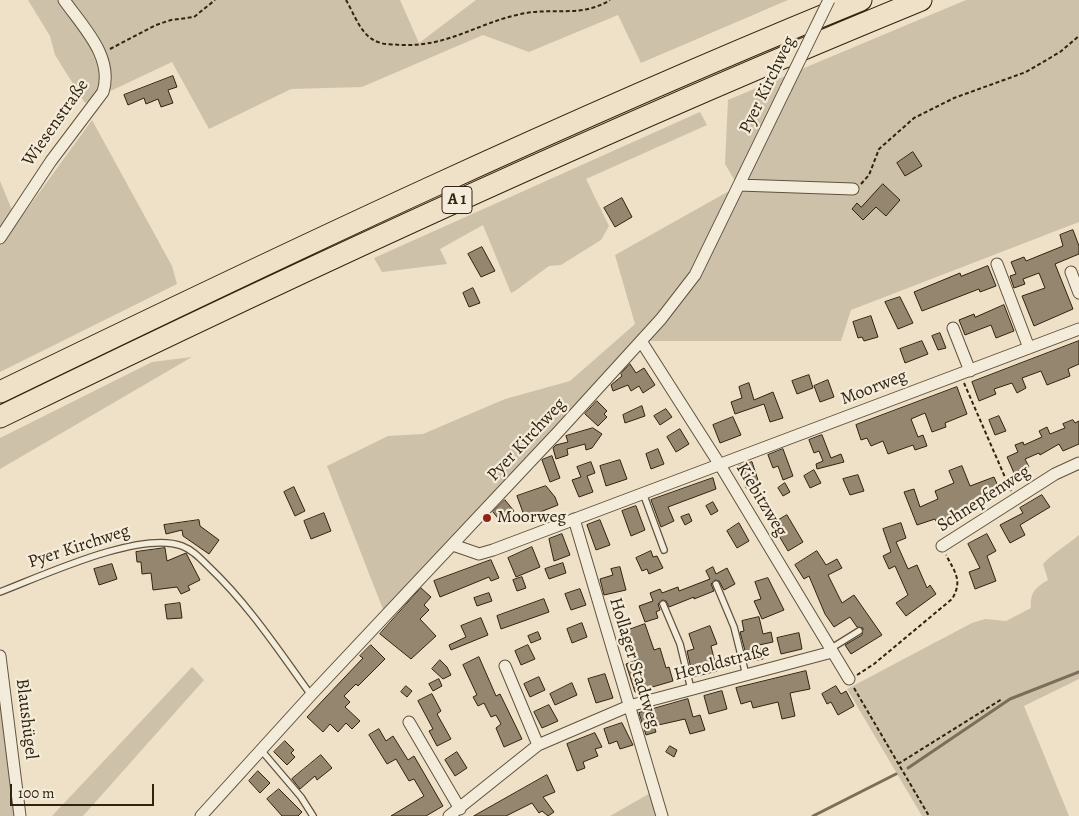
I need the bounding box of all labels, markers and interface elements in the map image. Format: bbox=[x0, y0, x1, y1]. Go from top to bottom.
street label: Pyer Kirchweg bbox=[735, 33, 801, 137]
street label: Wiesenstraße bbox=[18, 75, 94, 171]
road number: A 1 bbox=[442, 186, 472, 214]
street label: Moorweg bbox=[838, 366, 910, 410]
street label: Pyer Kirchweg bbox=[483, 394, 571, 486]
street label: Kiebitzweg bbox=[731, 459, 791, 541]
street label: Schnepfenweg bbox=[934, 461, 1034, 537]
place label: Moorweg bbox=[497, 507, 566, 529]
marker: Moorweg bbox=[481, 512, 493, 524]
street label: Pyer Kirchweg bbox=[25, 520, 133, 574]
street label: Hollager Stadtweg bbox=[604, 595, 664, 731]
street label: Heroldstraße bbox=[672, 640, 772, 686]
street label: Blaushügel bbox=[10, 677, 42, 761]
scale bar bbox=[12, 774, 156, 806]
text: 100 m bbox=[18, 783, 55, 803]

